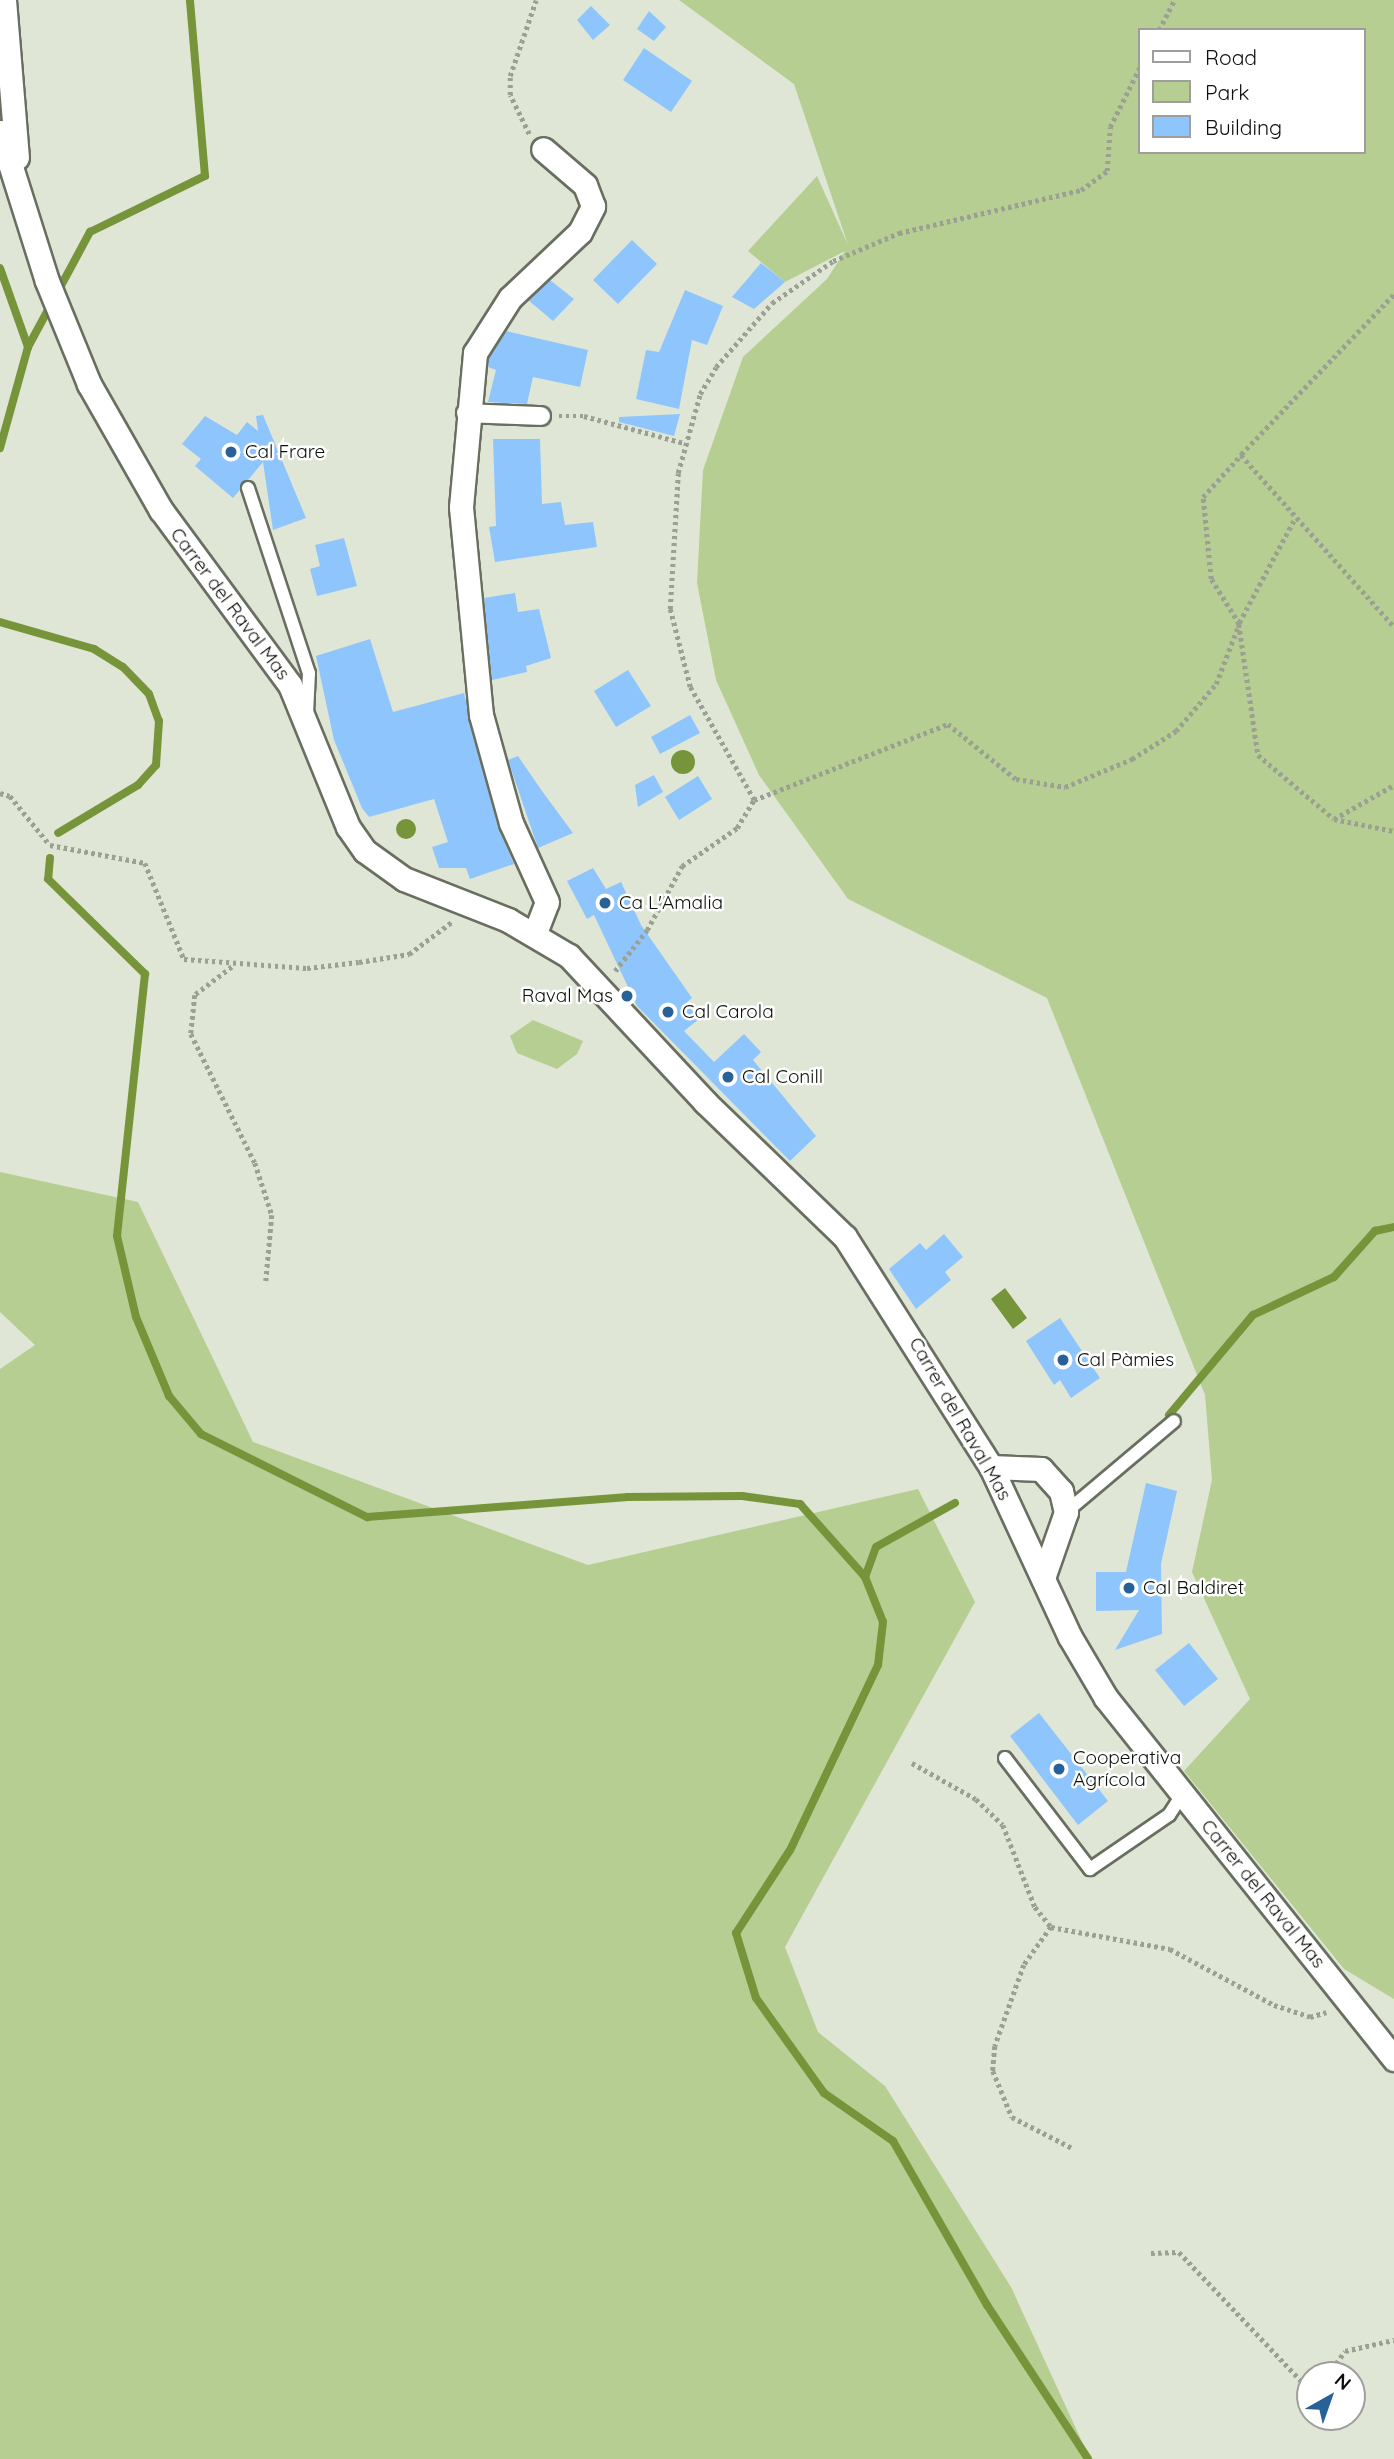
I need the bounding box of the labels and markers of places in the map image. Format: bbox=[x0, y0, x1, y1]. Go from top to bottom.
place label: Cal Frare bbox=[245, 441, 325, 463]
marker: Cal Frare bbox=[223, 444, 239, 460]
place label: Ca L'Amalia bbox=[619, 892, 723, 914]
marker: Ca L'Amalia bbox=[597, 895, 613, 911]
place label: Raval Mas bbox=[522, 985, 613, 1007]
marker: Raval Mas bbox=[619, 988, 635, 1004]
place label: Cal Carola bbox=[682, 1001, 774, 1023]
marker: Cal Carola bbox=[660, 1004, 676, 1020]
place label: Cal Conill bbox=[742, 1066, 823, 1088]
marker: Cal Conill bbox=[720, 1069, 736, 1085]
place label: Cal Pàmies bbox=[1077, 1349, 1174, 1371]
marker: Cal Pàmies bbox=[1055, 1352, 1071, 1368]
place label: Cal Baldiret bbox=[1143, 1577, 1244, 1599]
marker: Cal Baldiret bbox=[1121, 1580, 1137, 1596]
place label: Cooperativa Agrícola bbox=[1073, 1747, 1181, 1791]
marker: Cooperativa Agrícola bbox=[1051, 1761, 1067, 1777]

